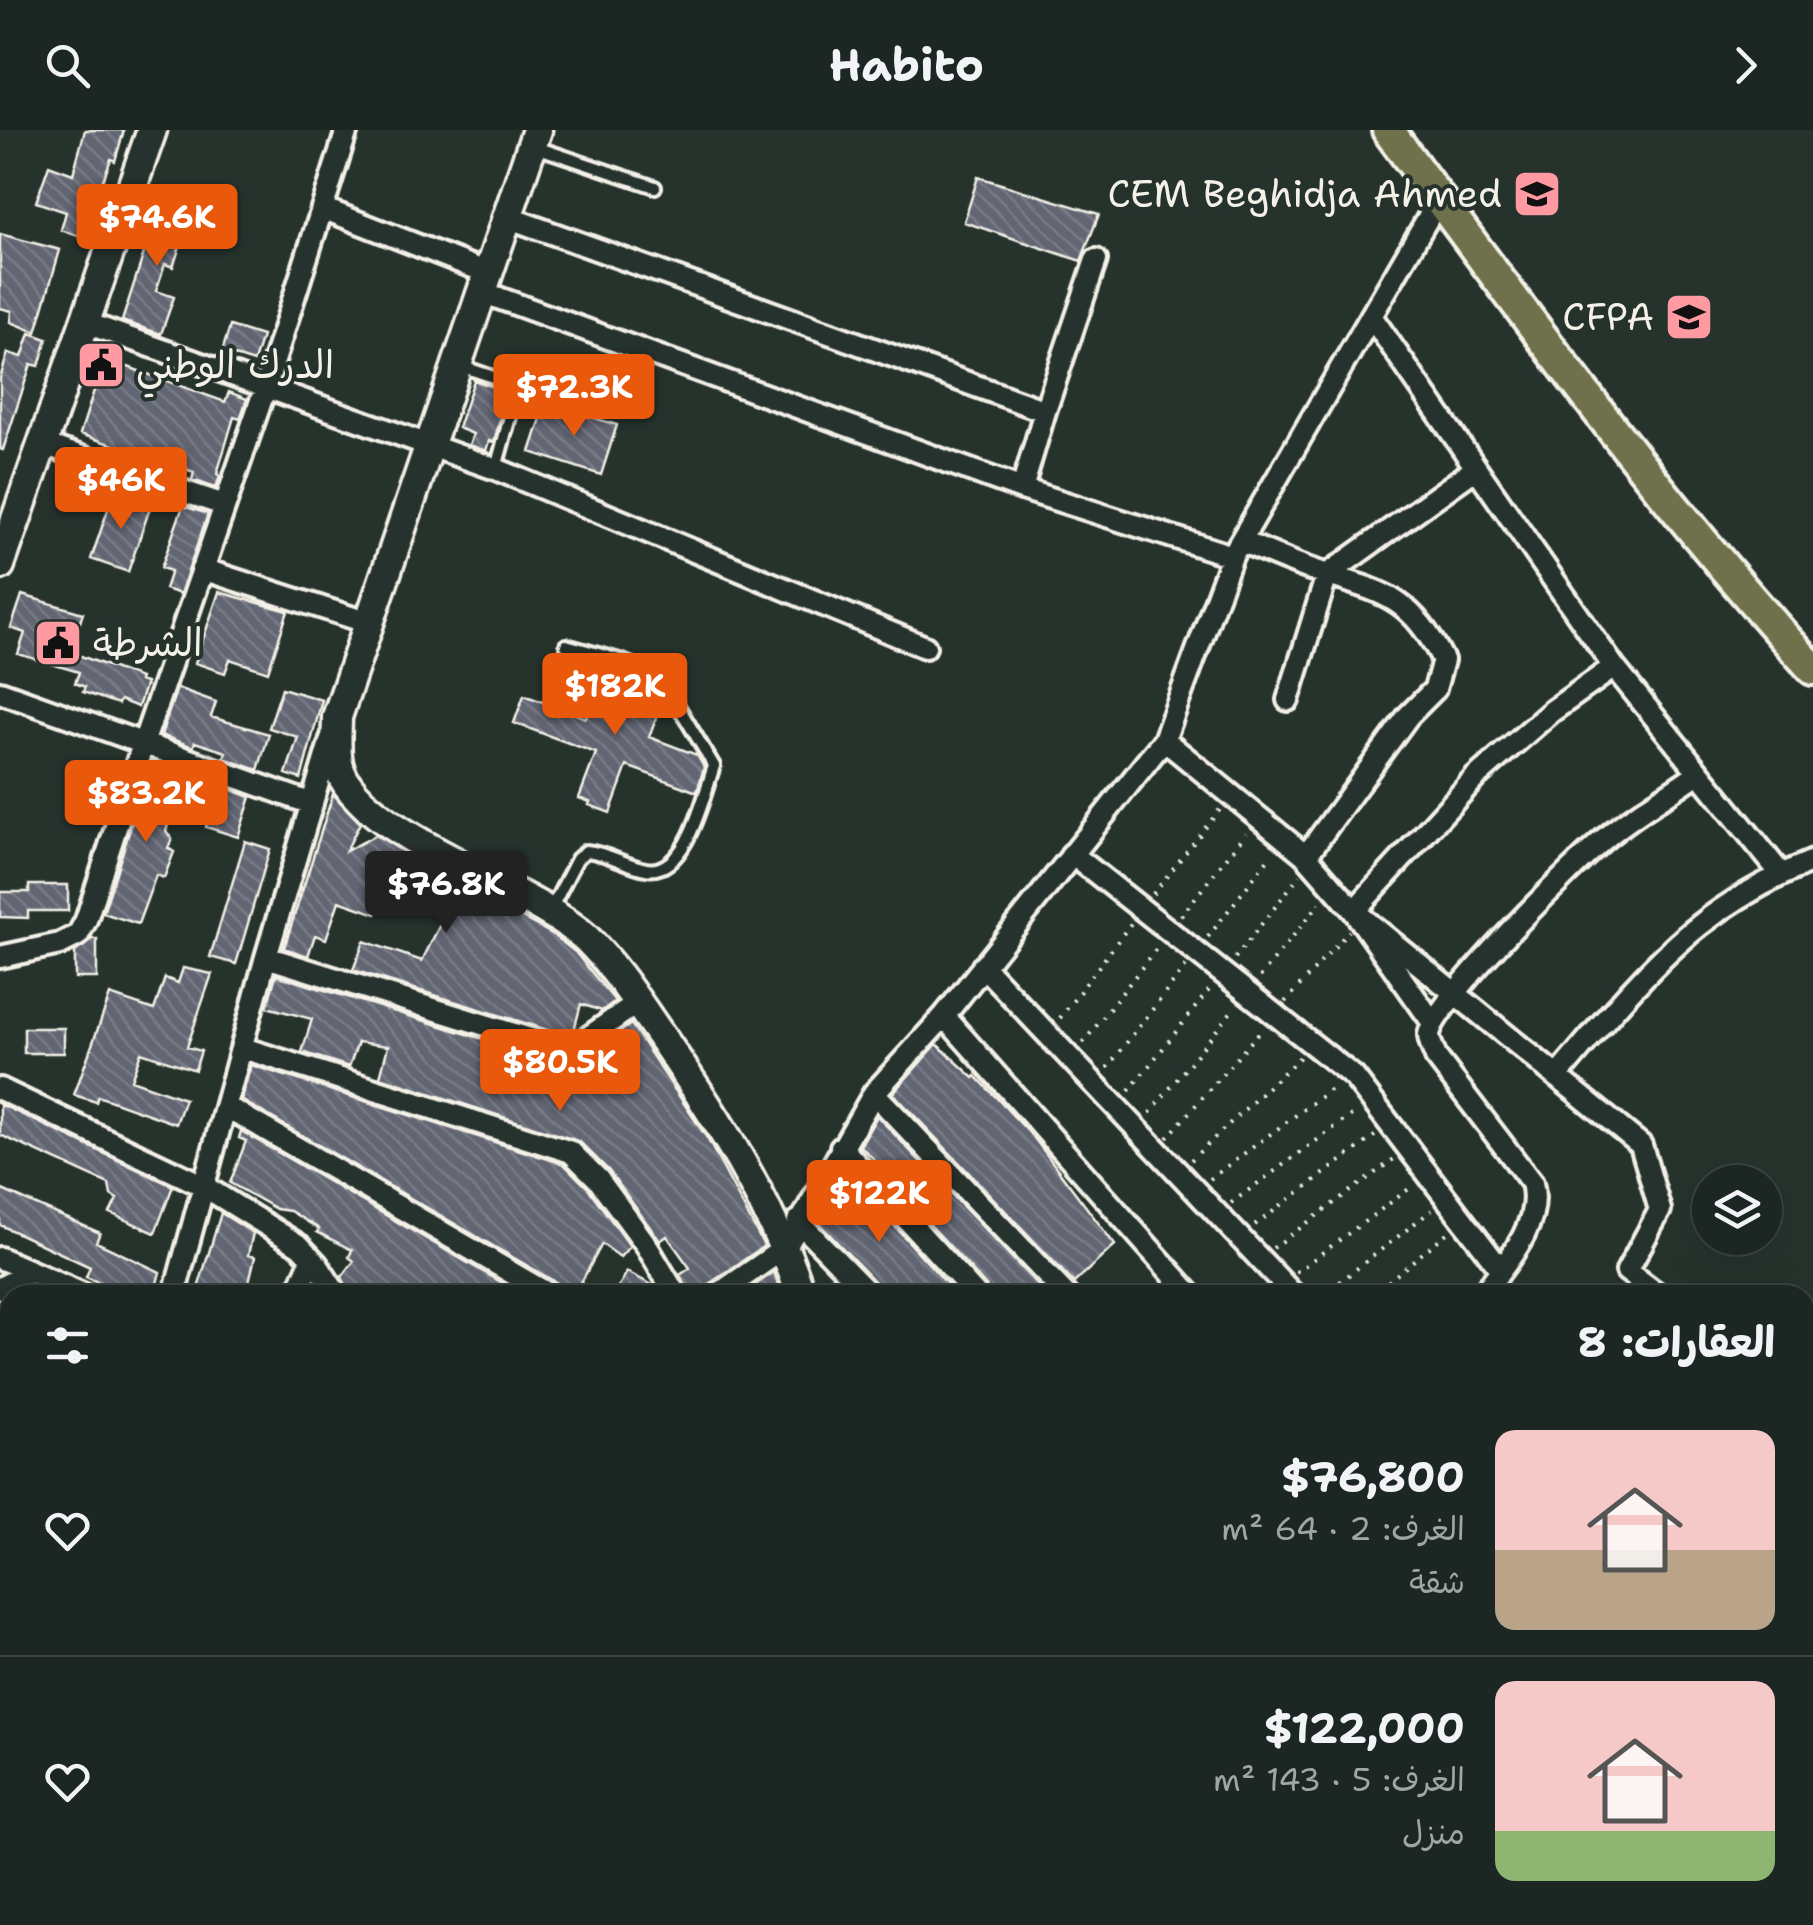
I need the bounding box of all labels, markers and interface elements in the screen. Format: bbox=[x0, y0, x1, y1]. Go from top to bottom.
text: Habito bbox=[829, 35, 984, 95]
icon: search bbox=[40, 38, 95, 93]
icon: forward bbox=[1718, 38, 1773, 93]
place label: CEM Beghidja Ahmed bbox=[1107, 168, 1502, 219]
school or university icon: CEM Beghidja Ahmed bbox=[1511, 168, 1563, 220]
pin: $74.6K bbox=[76, 184, 238, 269]
text: $74.6K bbox=[99, 195, 215, 238]
place label: CFPA bbox=[1562, 291, 1654, 342]
school or university icon: CFPA bbox=[1663, 291, 1715, 343]
public building icon: الدرك الوطني bbox=[75, 339, 127, 391]
place label: الدرك الوطني bbox=[136, 339, 334, 398]
pin: $72.3K bbox=[493, 354, 655, 439]
text: $72.3K bbox=[515, 365, 633, 408]
pin: $46K bbox=[62, 447, 180, 532]
text: $46K bbox=[77, 458, 165, 501]
public building icon: الشرطة bbox=[32, 617, 84, 669]
place label: الشرطة bbox=[93, 617, 203, 668]
pin: $182K bbox=[545, 653, 685, 738]
text: $182K bbox=[564, 664, 666, 707]
pin: $83.2K bbox=[65, 760, 227, 845]
text: $83.2K bbox=[87, 771, 205, 814]
pin: $76.8K bbox=[365, 851, 527, 936]
text: $76.8K bbox=[387, 862, 505, 905]
pin: $80.5K bbox=[479, 1029, 641, 1114]
text: $80.5K bbox=[502, 1040, 618, 1083]
pin: $122K bbox=[809, 1160, 949, 1245]
map controls bbox=[1692, 1165, 1782, 1255]
button: layers bbox=[1692, 1165, 1782, 1255]
text: $122K bbox=[829, 1171, 929, 1214]
text: العقارات: 8 bbox=[1577, 1314, 1775, 1370]
icon: filters bbox=[40, 1318, 95, 1373]
text: $76,800 bbox=[1281, 1449, 1465, 1505]
icon: home bbox=[1575, 1470, 1695, 1590]
icon: heart bbox=[40, 1503, 95, 1558]
text: الغرف: 2 · 64 m² bbox=[1221, 1507, 1465, 1550]
text: شقة bbox=[1409, 1560, 1465, 1603]
text: $122,000 bbox=[1263, 1700, 1465, 1756]
icon: home bbox=[1575, 1721, 1695, 1841]
icon: heart bbox=[40, 1754, 95, 1809]
text: الغرف: 5 · 143 m² bbox=[1213, 1758, 1465, 1801]
text: منزل bbox=[1402, 1811, 1465, 1854]

